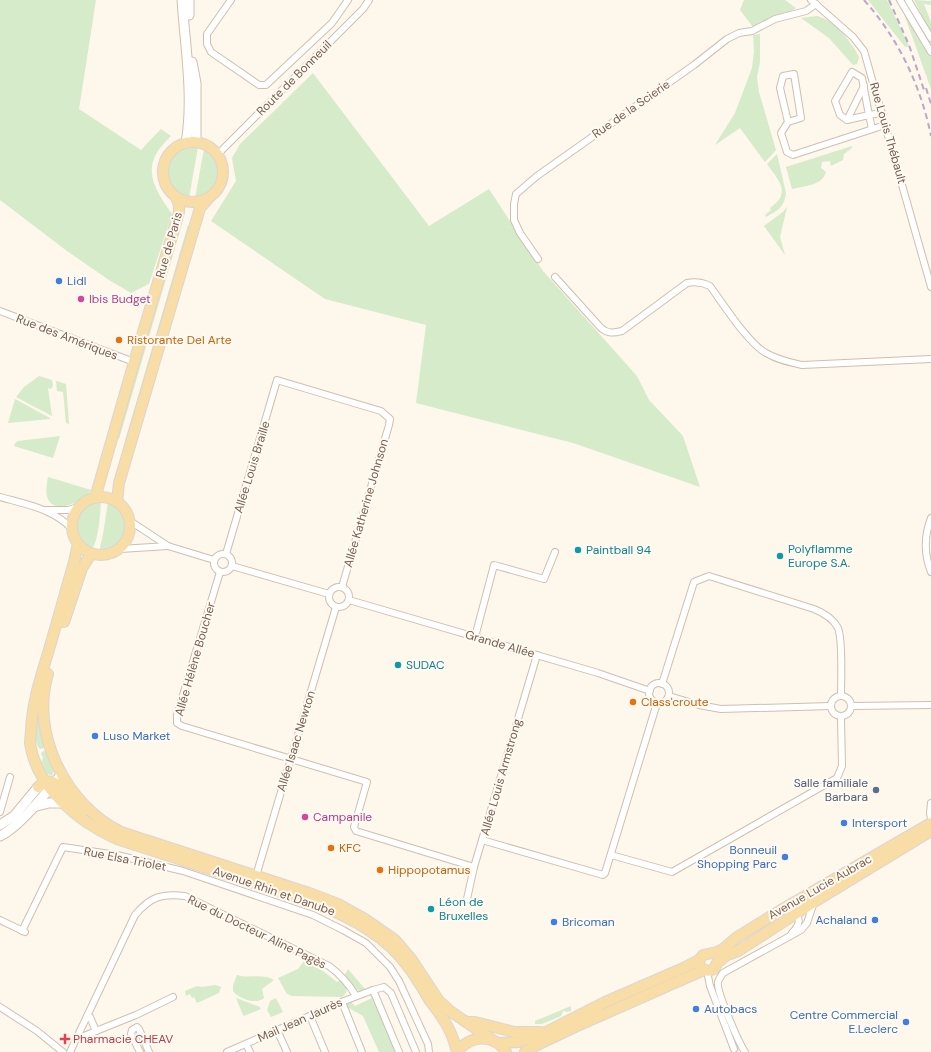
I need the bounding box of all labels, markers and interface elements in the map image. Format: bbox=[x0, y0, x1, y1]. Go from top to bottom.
street label: Route de Bonneuil bbox=[253, 37, 335, 119]
street label: Rue de la Scierie bbox=[589, 76, 673, 142]
street label: Rue Louis Thébault bbox=[866, 80, 910, 186]
street label: Rue de Paris bbox=[152, 210, 186, 280]
place label: Lidl bbox=[67, 273, 86, 289]
marker: Lidl bbox=[54, 276, 64, 286]
place label: Ibis Budget bbox=[89, 291, 151, 307]
marker: Ibis Budget bbox=[76, 294, 86, 304]
street label: Rue des Amériques bbox=[14, 310, 120, 364]
place label: Ristorante Del Arte bbox=[127, 332, 232, 348]
marker: Ristorante Del Arte bbox=[114, 335, 124, 345]
street label: Allée Louis Braille bbox=[230, 419, 274, 515]
street label: Allée Katherine Johnson bbox=[340, 437, 392, 569]
place label: Polyflamme Europe S.A. bbox=[788, 541, 853, 571]
place label: Paintball 94 bbox=[586, 542, 651, 558]
marker: Paintball 94 bbox=[573, 545, 583, 555]
marker: Polyflamme Europe S.A. bbox=[775, 551, 785, 561]
street label: Allée Hélène Boucher bbox=[171, 600, 219, 718]
street label: Grande Allée bbox=[463, 626, 537, 662]
place label: SUDAC bbox=[406, 657, 445, 673]
marker: SUDAC bbox=[393, 660, 403, 670]
street label: Allée Isaac Newton bbox=[273, 689, 319, 793]
place label: Class'croute bbox=[641, 694, 709, 710]
marker: Class'croute bbox=[628, 697, 638, 707]
street label: Allée Louis Armstrong bbox=[477, 716, 525, 837]
place label: Luso Market bbox=[103, 728, 171, 744]
marker: Luso Market bbox=[90, 731, 100, 741]
place label: Salle familiale Barbara bbox=[794, 775, 868, 805]
marker: Salle familiale Barbara bbox=[871, 785, 881, 795]
place label: Campanile bbox=[313, 809, 372, 825]
marker: Campanile bbox=[300, 812, 310, 822]
place label: Intersport bbox=[852, 815, 908, 831]
marker: Intersport bbox=[839, 818, 849, 828]
place label: KFC bbox=[339, 840, 361, 856]
place label: Bonneuil Shopping Parc bbox=[697, 842, 777, 872]
street label: Rue Elsa Triolet bbox=[82, 843, 168, 875]
marker: KFC bbox=[326, 843, 336, 853]
street label: Avenue Lucie Aubrac bbox=[765, 851, 875, 923]
marker: Bonneuil Shopping Parc bbox=[780, 852, 790, 862]
place label: Hippopotamus bbox=[388, 862, 470, 878]
street label: Avenue Rhin et Danube bbox=[211, 863, 337, 920]
marker: Hippopotamus bbox=[375, 865, 385, 875]
street label: Rue du Docteur Aline Pagès bbox=[185, 891, 329, 973]
place label: Léon de Bruxelles bbox=[439, 894, 488, 924]
marker: Léon de Bruxelles bbox=[426, 904, 436, 914]
place label: Achaland bbox=[815, 912, 867, 928]
place label: Bricoman bbox=[562, 914, 615, 930]
marker: Achaland bbox=[870, 915, 880, 925]
marker: Bricoman bbox=[549, 917, 559, 927]
street label: Mail Jean Jaurès bbox=[255, 994, 345, 1046]
place label: Autobacs bbox=[704, 1001, 757, 1017]
marker: Autobacs bbox=[691, 1004, 701, 1014]
place label: Centre Commercial E.Leclerc bbox=[790, 1007, 898, 1037]
marker: Centre Commercial E.Leclerc bbox=[901, 1017, 911, 1027]
place label: Pharmacie CHEAV bbox=[73, 1031, 173, 1047]
marker: Pharmacie CHEAV bbox=[60, 1034, 70, 1044]

